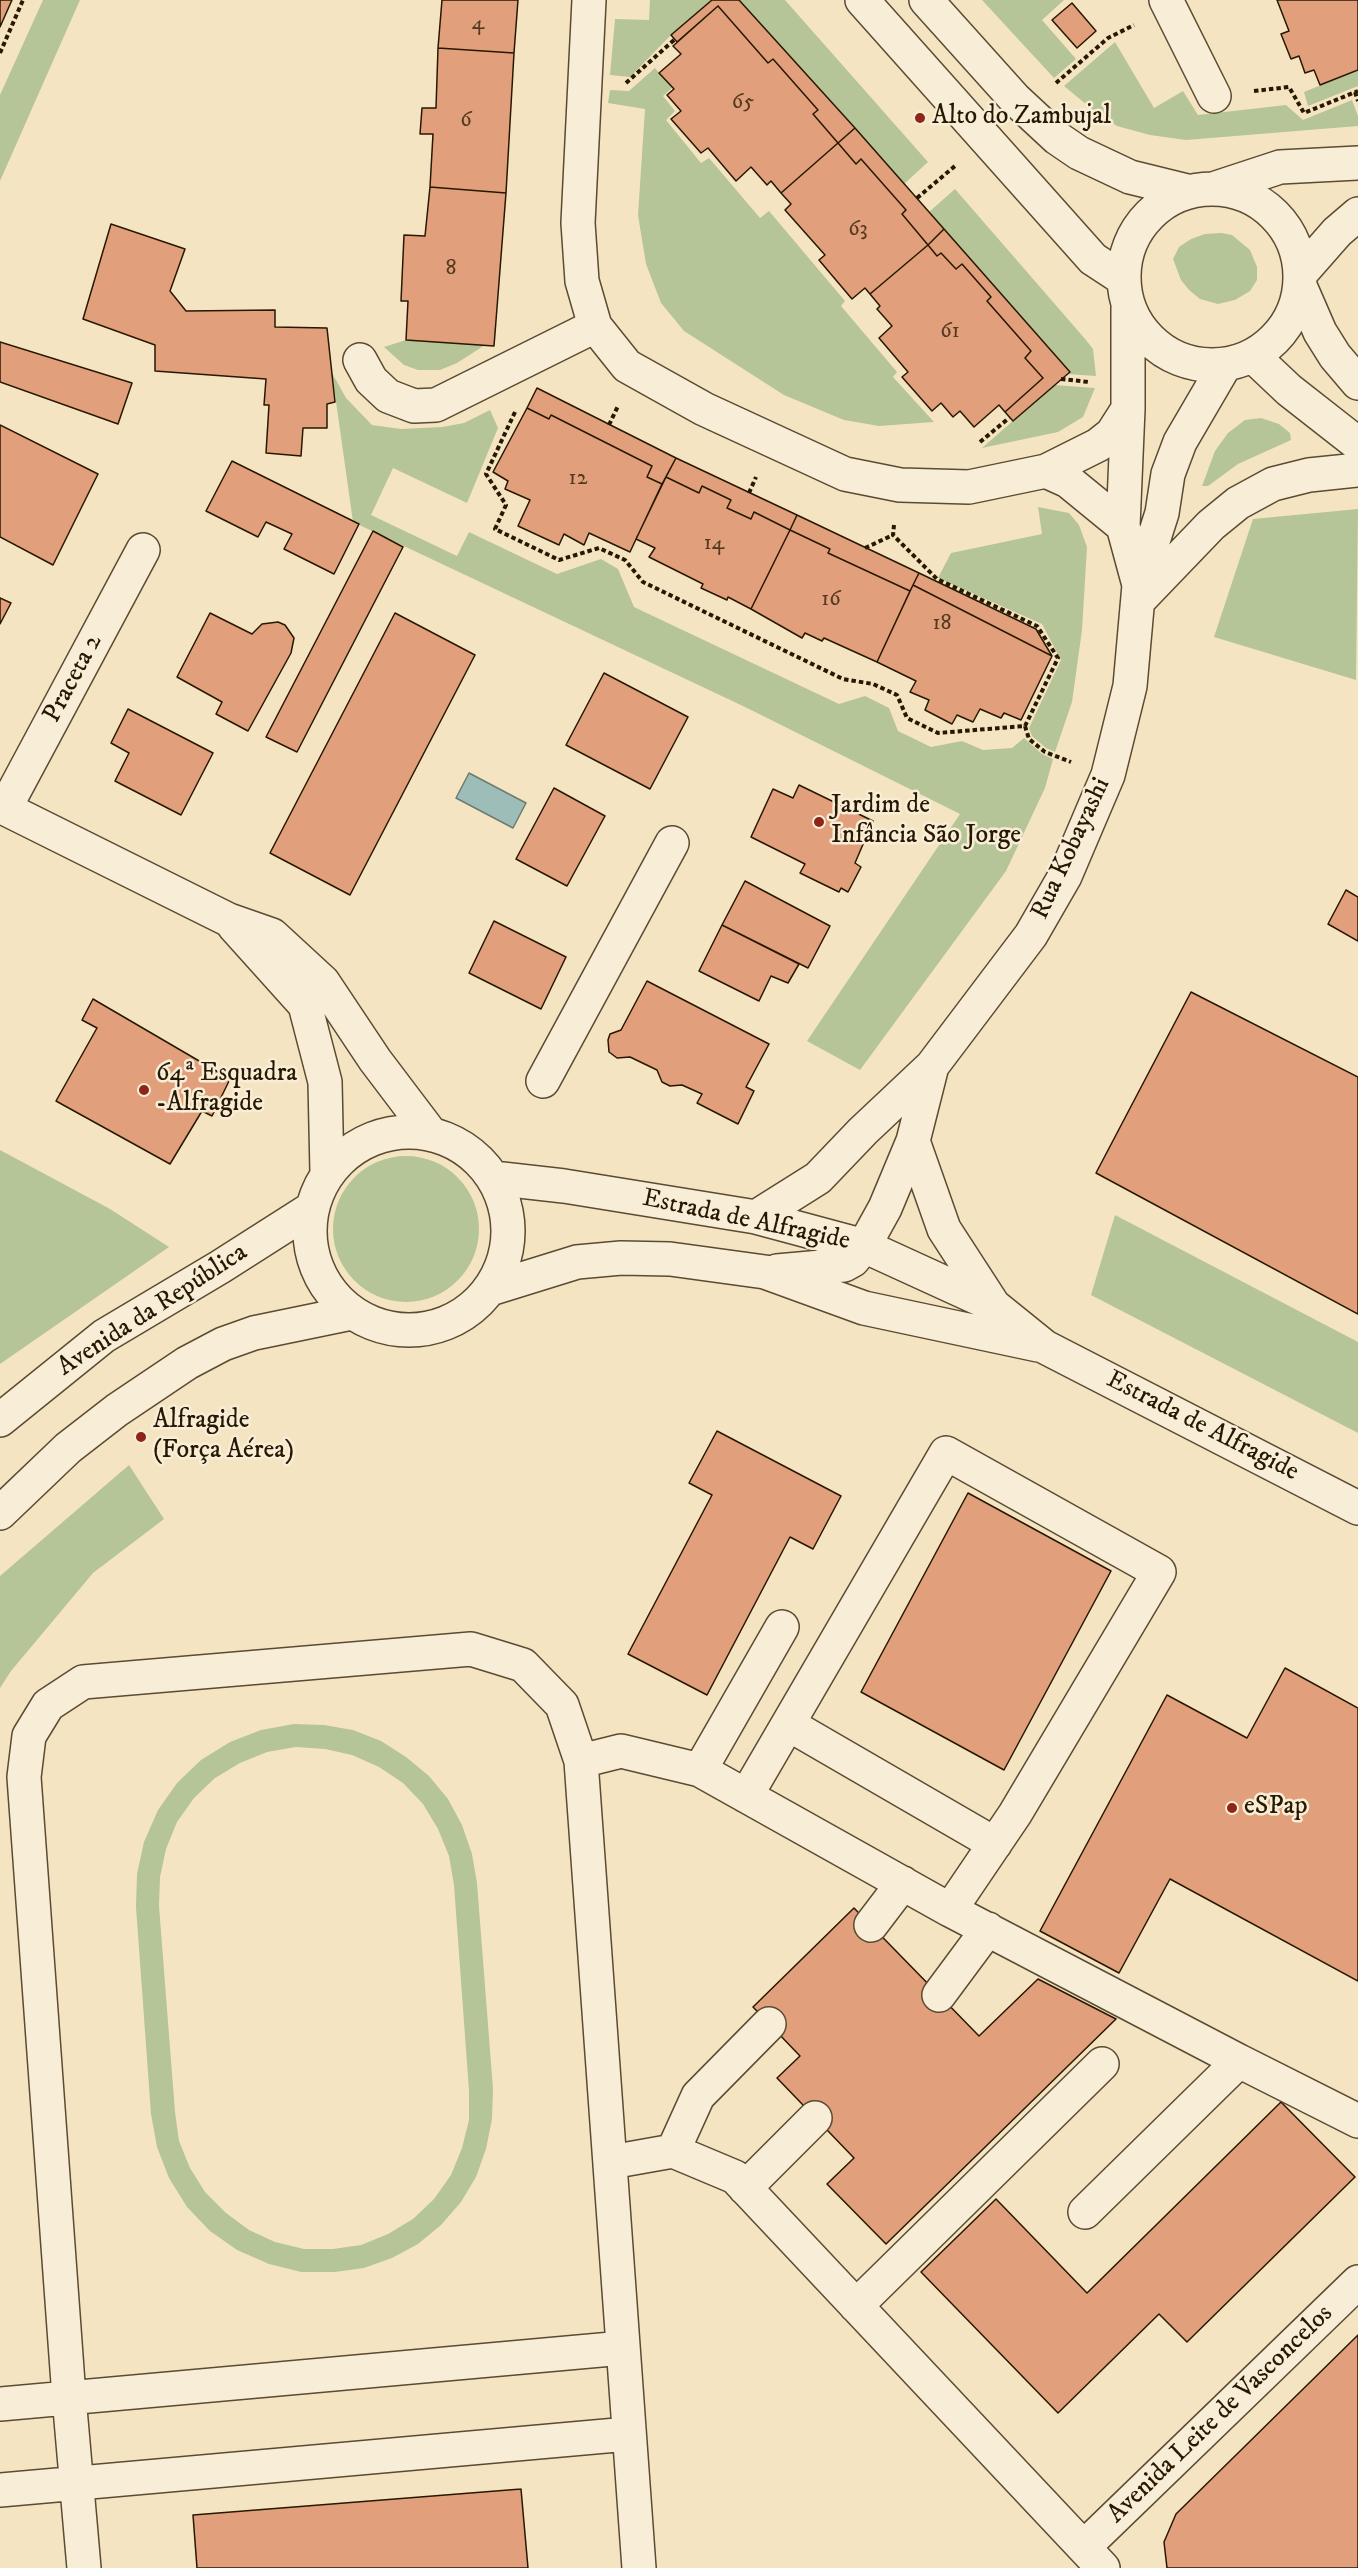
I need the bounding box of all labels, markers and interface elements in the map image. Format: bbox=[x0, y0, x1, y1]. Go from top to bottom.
house number: 4 bbox=[472, 11, 484, 37]
house number: 65 bbox=[732, 90, 754, 116]
place label: Alto do Zambujal bbox=[932, 102, 1111, 134]
house number: 6 bbox=[460, 108, 472, 134]
marker: Alto do Zambujal bbox=[913, 111, 927, 125]
house number: 63 bbox=[848, 217, 868, 243]
house number: 8 bbox=[445, 256, 457, 282]
house number: 61 bbox=[940, 319, 960, 345]
house number: 12 bbox=[569, 466, 587, 492]
house number: 14 bbox=[704, 531, 724, 557]
house number: 16 bbox=[821, 587, 841, 613]
house number: 18 bbox=[932, 611, 952, 637]
street label: Praceta 2 bbox=[38, 630, 110, 728]
street label: Rua Kobayashi bbox=[1026, 773, 1118, 925]
place label: Jardim de Infância São Jorge bbox=[831, 791, 1021, 852]
marker: Jardim de Infância São Jorge bbox=[812, 815, 826, 829]
place label: 64ª Esquadra -Alfragide bbox=[156, 1059, 297, 1120]
marker: 64ª Esquadra -Alfragide bbox=[137, 1083, 151, 1097]
street label: Estrada de Alfragide bbox=[639, 1184, 853, 1258]
street label: Avenida da República bbox=[52, 1238, 254, 1384]
street label: Estrada de Alfragide bbox=[1101, 1365, 1303, 1489]
place label: Alfragide (Força Aérea) bbox=[153, 1406, 294, 1468]
marker: Alfragide (Força Aérea) bbox=[134, 1430, 148, 1444]
place label: eSPap bbox=[1244, 1792, 1308, 1824]
marker: eSPap bbox=[1225, 1801, 1239, 1815]
street label: Avenida Leite de Vasconcelos bbox=[1102, 2299, 1340, 2531]

